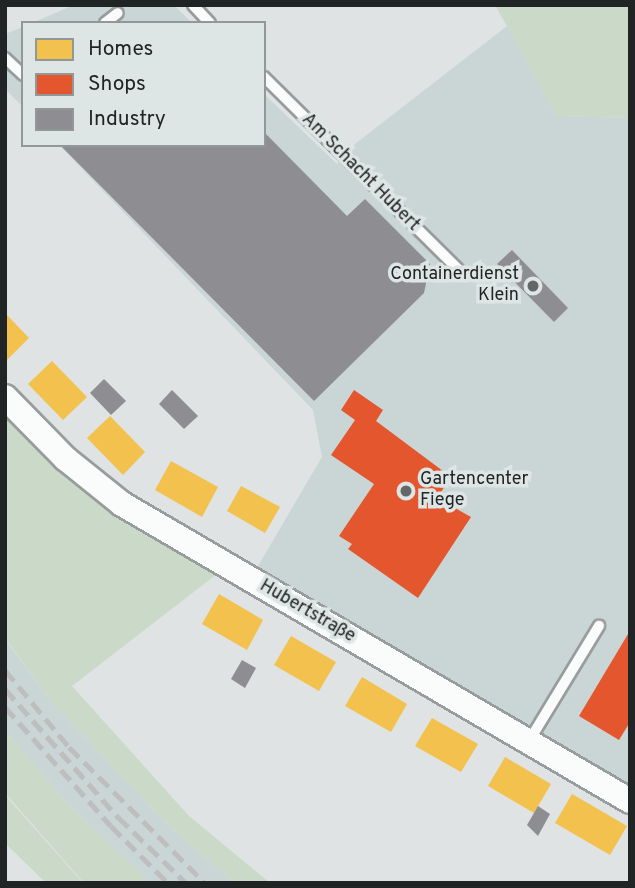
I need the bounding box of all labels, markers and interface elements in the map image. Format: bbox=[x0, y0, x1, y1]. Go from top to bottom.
legend bbox=[21, 21, 266, 147]
text: Homes bbox=[88, 36, 153, 63]
text: Shops bbox=[88, 71, 146, 98]
text: Industry bbox=[88, 106, 166, 133]
street label: Am Schacht Hubert bbox=[296, 109, 424, 237]
place label: Containerdienst Klein bbox=[390, 265, 519, 308]
marker: Containerdienst Klein bbox=[525, 278, 541, 294]
place label: Gartencenter Fiege bbox=[420, 470, 529, 512]
marker: Gartencenter Fiege bbox=[398, 483, 414, 499]
street label: Hubertstraße bbox=[255, 576, 359, 648]

